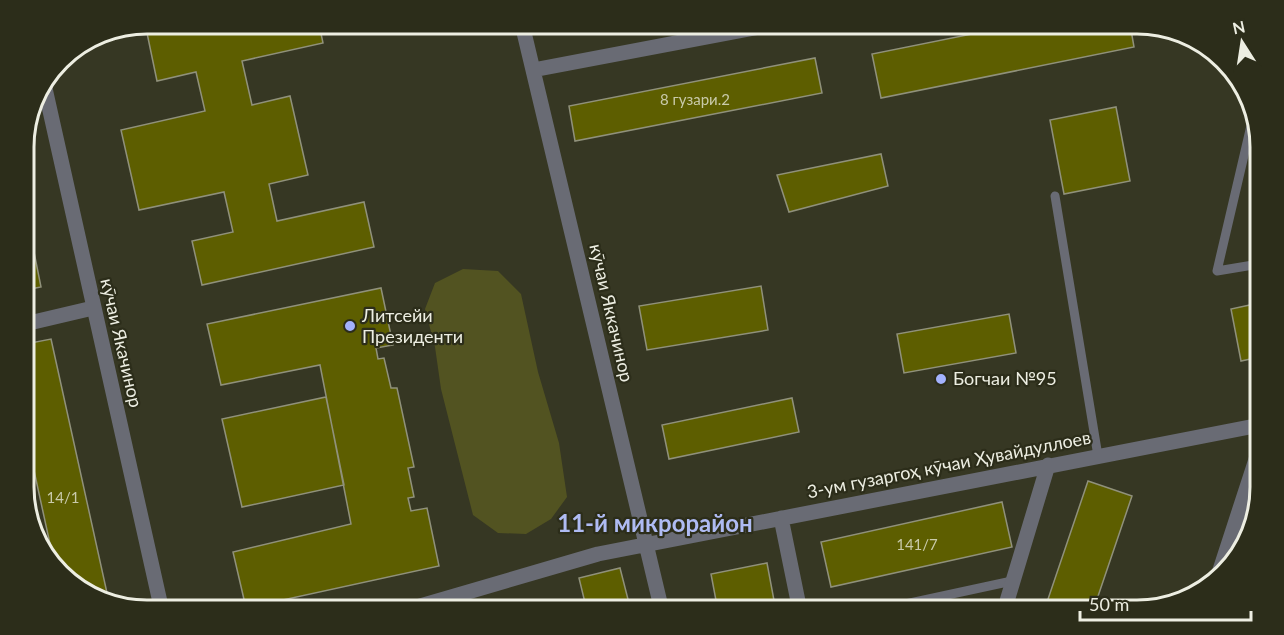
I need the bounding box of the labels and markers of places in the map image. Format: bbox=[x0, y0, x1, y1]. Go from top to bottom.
place label: Литсейи Президенти bbox=[361, 304, 463, 347]
marker: Литсейи Президенти bbox=[343, 319, 357, 333]
place label: Богчаи №95 bbox=[953, 367, 1057, 389]
marker: Богчаи №95 bbox=[934, 372, 948, 386]

